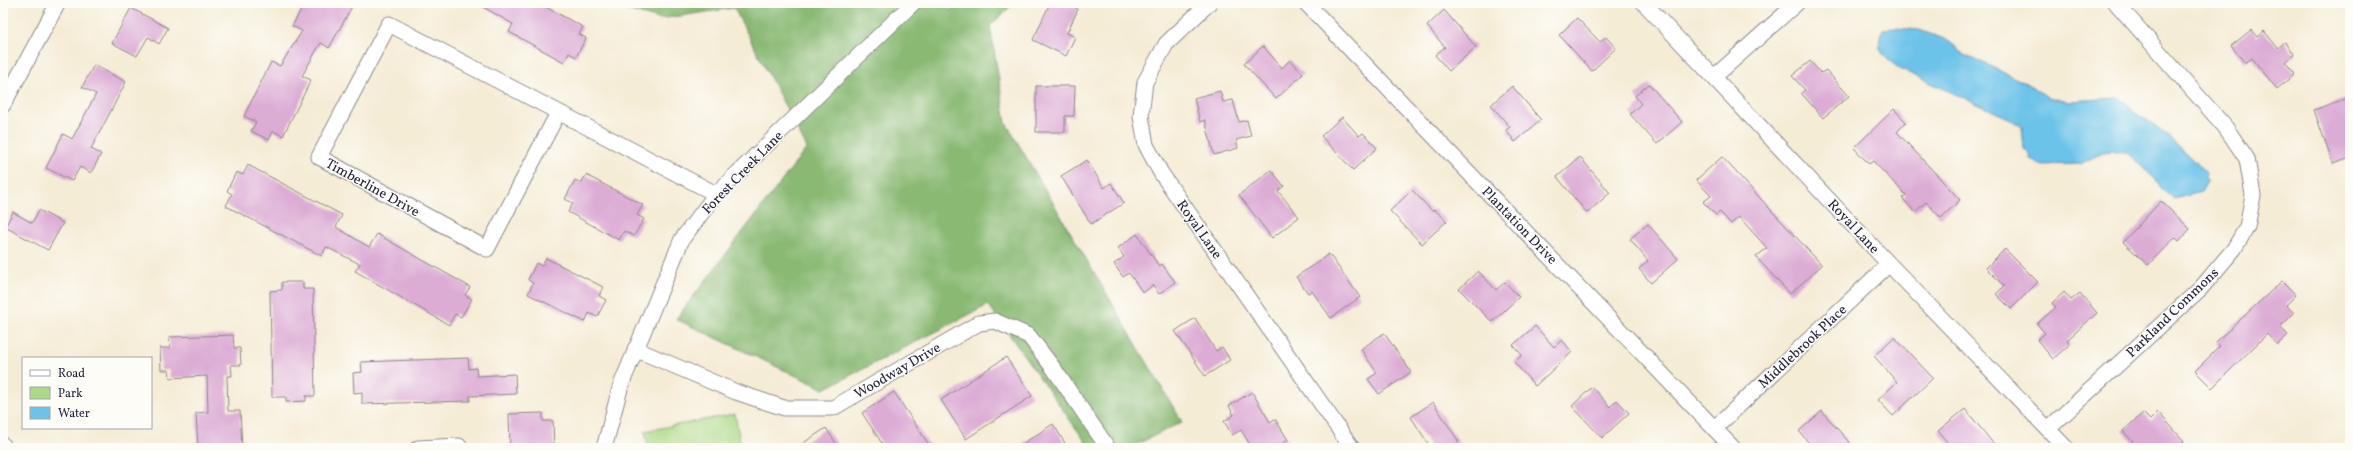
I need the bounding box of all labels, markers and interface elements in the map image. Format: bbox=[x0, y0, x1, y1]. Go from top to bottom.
street label: Forest Creek Lane bbox=[698, 127, 788, 219]
street label: Timberline Drive bbox=[322, 155, 423, 222]
street label: Plantation Drive bbox=[1477, 183, 1561, 269]
street label: Royal Lane bbox=[1823, 196, 1883, 259]
street label: Royal Lane bbox=[1172, 197, 1226, 263]
street label: Parkland Commons bbox=[2123, 264, 2224, 362]
street label: Middlebrook Place bbox=[1755, 301, 1852, 393]
street label: Woodway Drive bbox=[851, 339, 945, 404]
legend bbox=[22, 357, 152, 429]
text: Road bbox=[58, 366, 85, 382]
text: Park bbox=[58, 386, 83, 402]
text: Water bbox=[58, 406, 90, 422]

